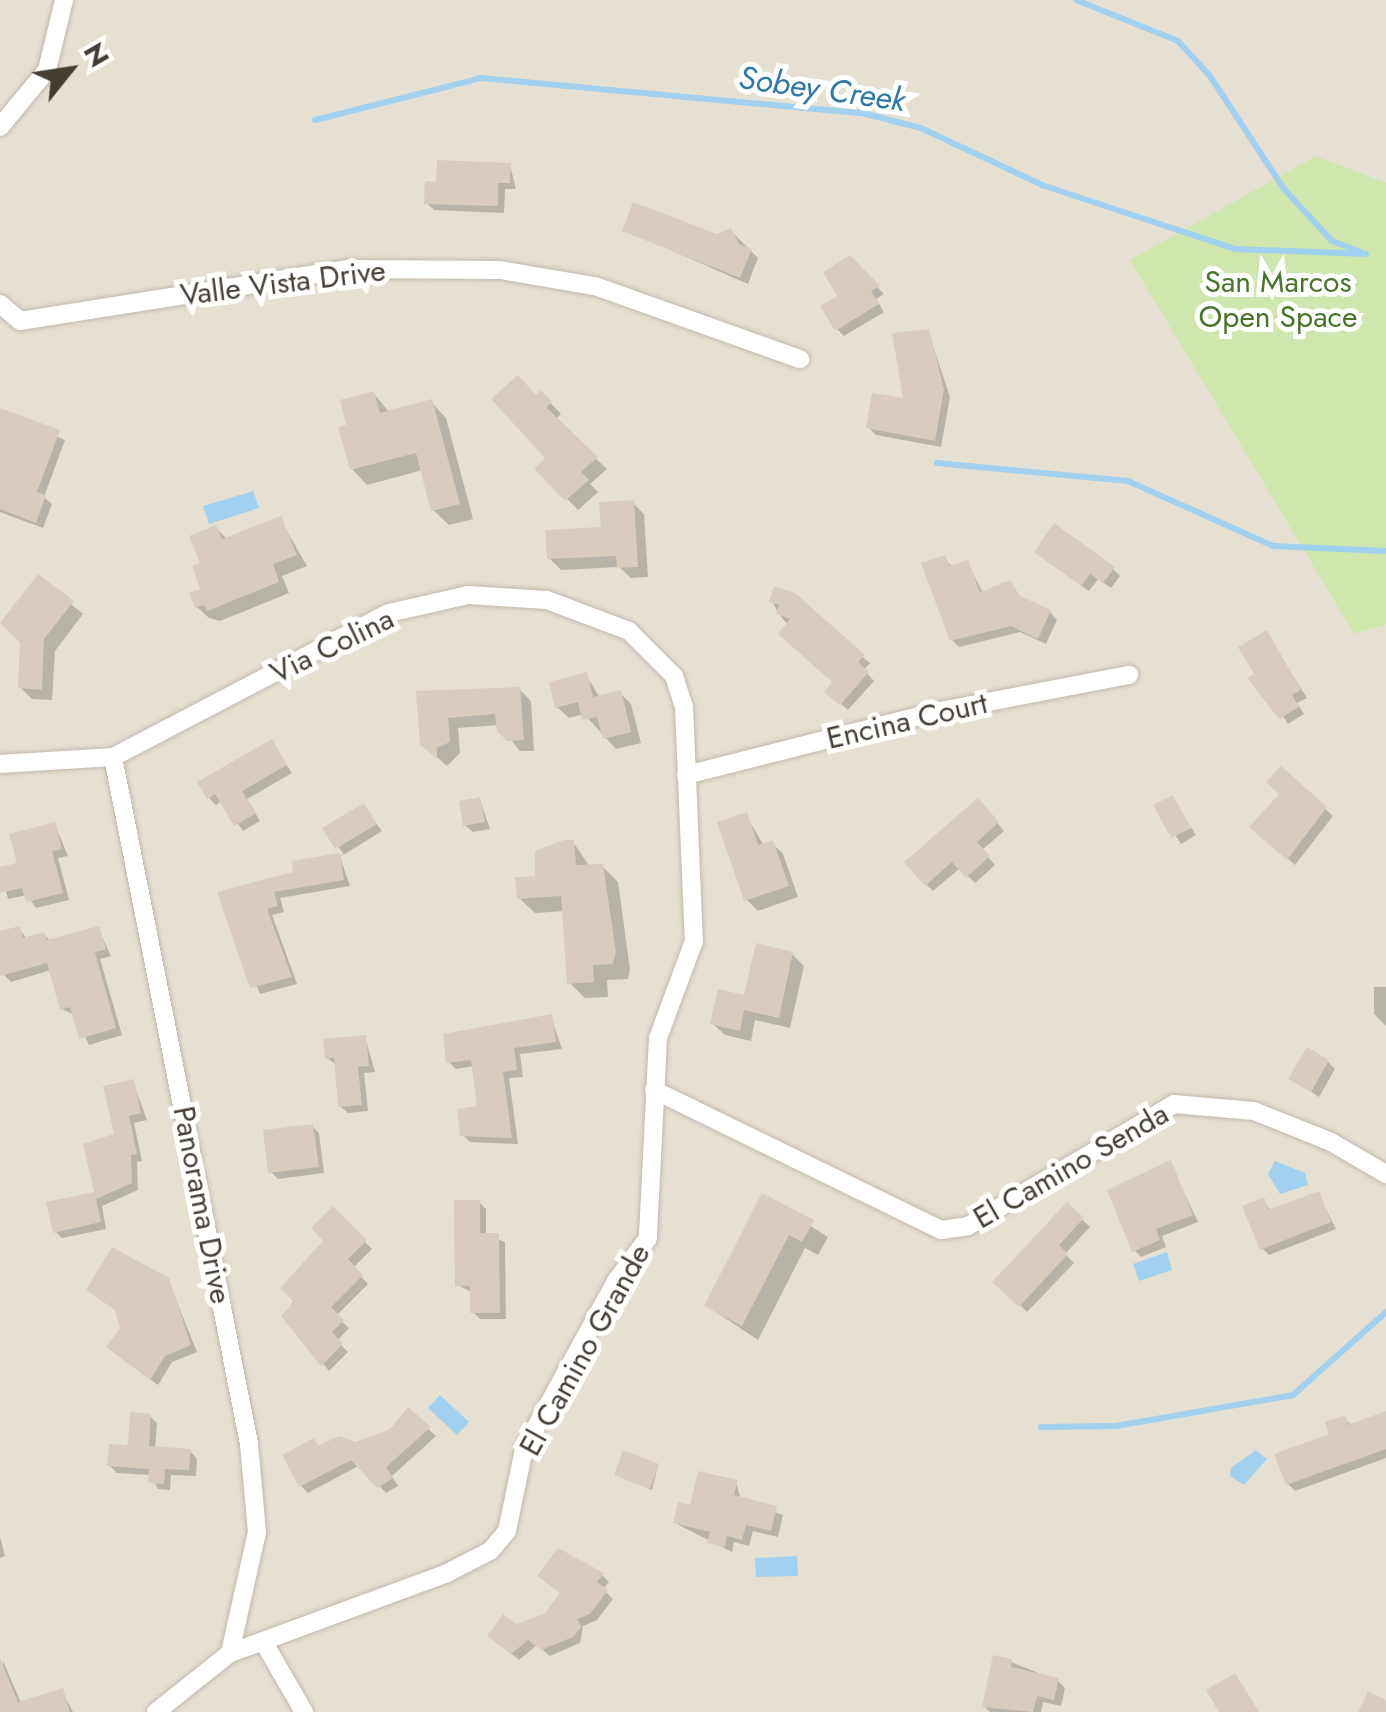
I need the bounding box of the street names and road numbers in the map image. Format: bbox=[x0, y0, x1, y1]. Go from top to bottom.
street label: Valle Vista Drive bbox=[178, 253, 388, 313]
street label: Via Colina bbox=[264, 601, 400, 691]
street label: Encina Court bbox=[823, 685, 991, 757]
street label: El Camino Senda bbox=[967, 1096, 1175, 1236]
street label: Panorama Drive bbox=[165, 1103, 239, 1307]
street label: El Camino Grande bbox=[512, 1238, 658, 1462]

